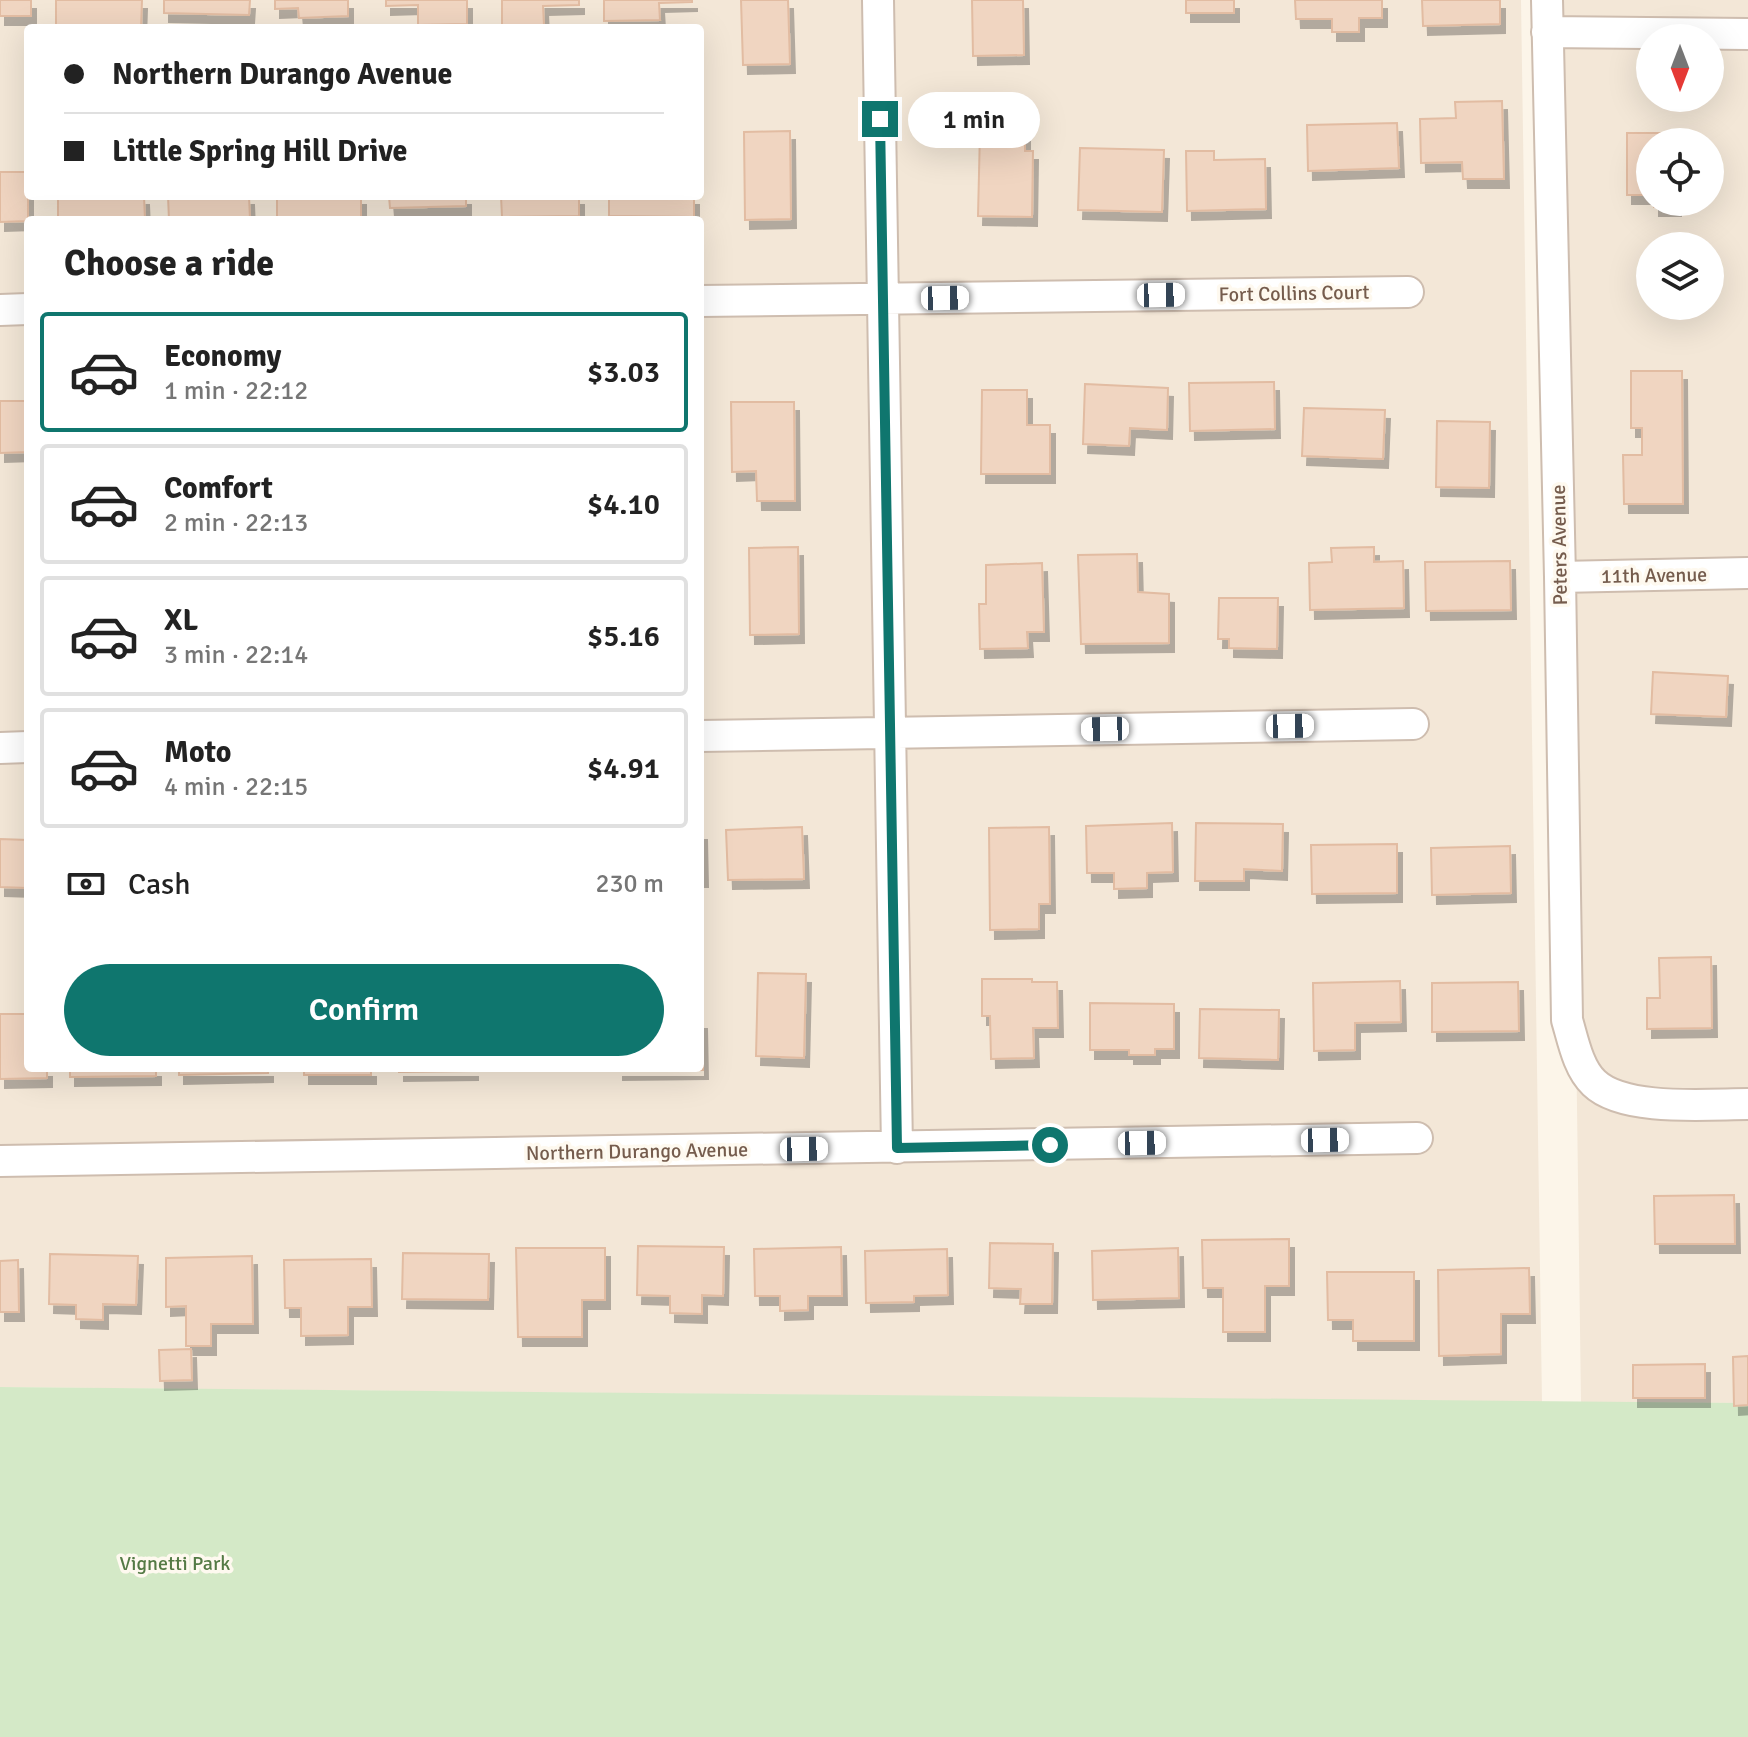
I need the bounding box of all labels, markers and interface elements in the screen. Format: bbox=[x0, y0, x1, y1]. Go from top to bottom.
north arrow bbox=[1636, 24, 1724, 112]
map controls bbox=[1636, 24, 1724, 320]
text: Northern Durango Avenue bbox=[112, 56, 452, 93]
callout: 1 min bbox=[908, 91, 1040, 147]
route end bbox=[862, 101, 898, 137]
text: 1 min bbox=[943, 104, 1005, 136]
button: locate bbox=[1636, 128, 1724, 216]
text: Little Spring Hill Drive bbox=[112, 133, 407, 170]
button: layers bbox=[1636, 232, 1724, 320]
text: Choose a ride bbox=[64, 241, 274, 286]
street label: Fort Collins Court bbox=[1218, 280, 1370, 307]
car bbox=[1137, 283, 1185, 307]
car bbox=[921, 286, 969, 310]
icon: car bbox=[68, 336, 140, 408]
text: Economy bbox=[164, 338, 281, 375]
text: $3.03 bbox=[587, 354, 660, 391]
text: 1 min · 22:12 bbox=[164, 375, 308, 407]
icon: car bbox=[68, 468, 140, 540]
text: Comfort bbox=[164, 470, 273, 507]
street label: Peters Avenue bbox=[1546, 484, 1573, 606]
text: $4.10 bbox=[587, 486, 660, 523]
text: 2 min · 22:13 bbox=[164, 507, 308, 539]
street label: 11th Avenue bbox=[1601, 562, 1707, 589]
icon: car bbox=[68, 600, 140, 672]
text: XL bbox=[164, 602, 198, 639]
text: $5.16 bbox=[587, 618, 660, 655]
text: 3 min · 22:14 bbox=[164, 639, 308, 671]
car bbox=[1266, 714, 1314, 738]
car bbox=[1081, 717, 1129, 741]
icon: car bbox=[68, 732, 140, 804]
text: Moto bbox=[164, 734, 231, 771]
text: $4.91 bbox=[587, 750, 660, 787]
text: 4 min · 22:15 bbox=[164, 771, 308, 803]
icon: cash bbox=[64, 862, 108, 906]
text: Cash bbox=[128, 866, 191, 903]
text: 230 m bbox=[595, 868, 664, 900]
button: Confirm bbox=[64, 964, 664, 1056]
route start bbox=[1032, 1127, 1068, 1163]
car bbox=[1301, 1128, 1349, 1152]
car bbox=[1118, 1131, 1166, 1155]
street label: Northern Durango Avenue bbox=[526, 1137, 748, 1166]
car bbox=[780, 1137, 828, 1161]
park label: Vignetti Park bbox=[120, 1551, 230, 1576]

